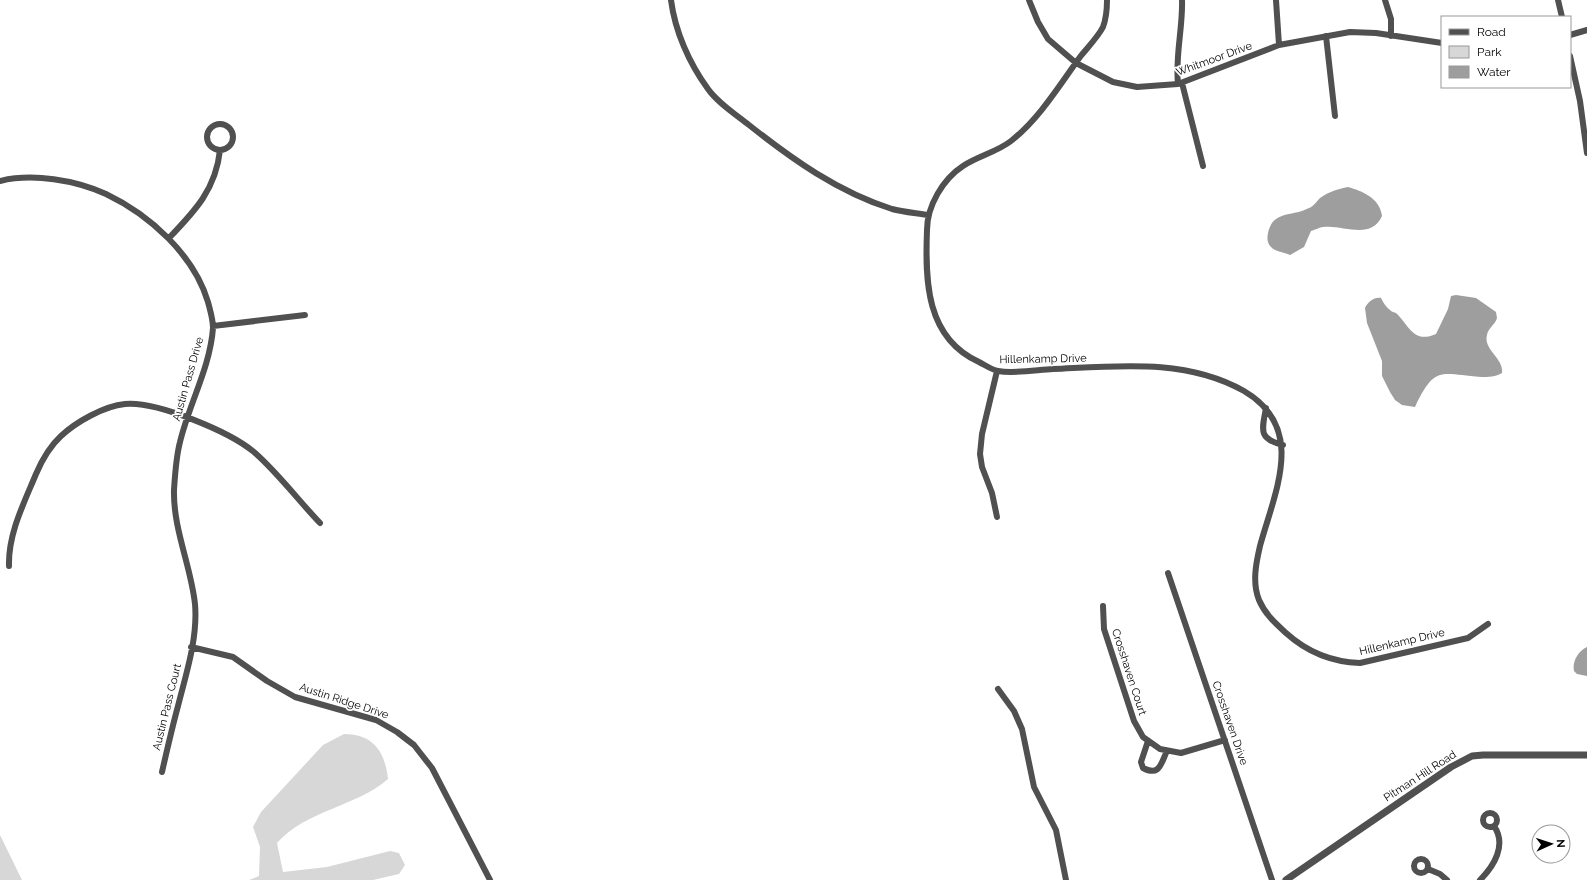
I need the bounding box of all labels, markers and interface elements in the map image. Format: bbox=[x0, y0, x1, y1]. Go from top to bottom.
legend bbox=[1441, 16, 1571, 88]
text: Road bbox=[1477, 25, 1506, 39]
street label: Whitmoor Drive bbox=[1174, 39, 1254, 79]
text: Park bbox=[1477, 45, 1502, 59]
text: Water bbox=[1477, 65, 1511, 79]
street label: Austin Pass Drive bbox=[170, 335, 206, 423]
street label: Hillenkamp Drive bbox=[999, 352, 1087, 366]
street label: Hillenkamp Drive bbox=[1358, 626, 1446, 658]
street label: Crosshaven Court bbox=[1109, 627, 1149, 717]
street label: Austin Pass Court bbox=[150, 662, 184, 752]
street label: Crosshaven Drive bbox=[1209, 679, 1251, 767]
street label: Austin Ridge Drive bbox=[298, 680, 391, 722]
street label: Pitman Hill Road bbox=[1381, 748, 1459, 804]
north arrow bbox=[1531, 824, 1571, 864]
text: N bbox=[1554, 839, 1567, 848]

